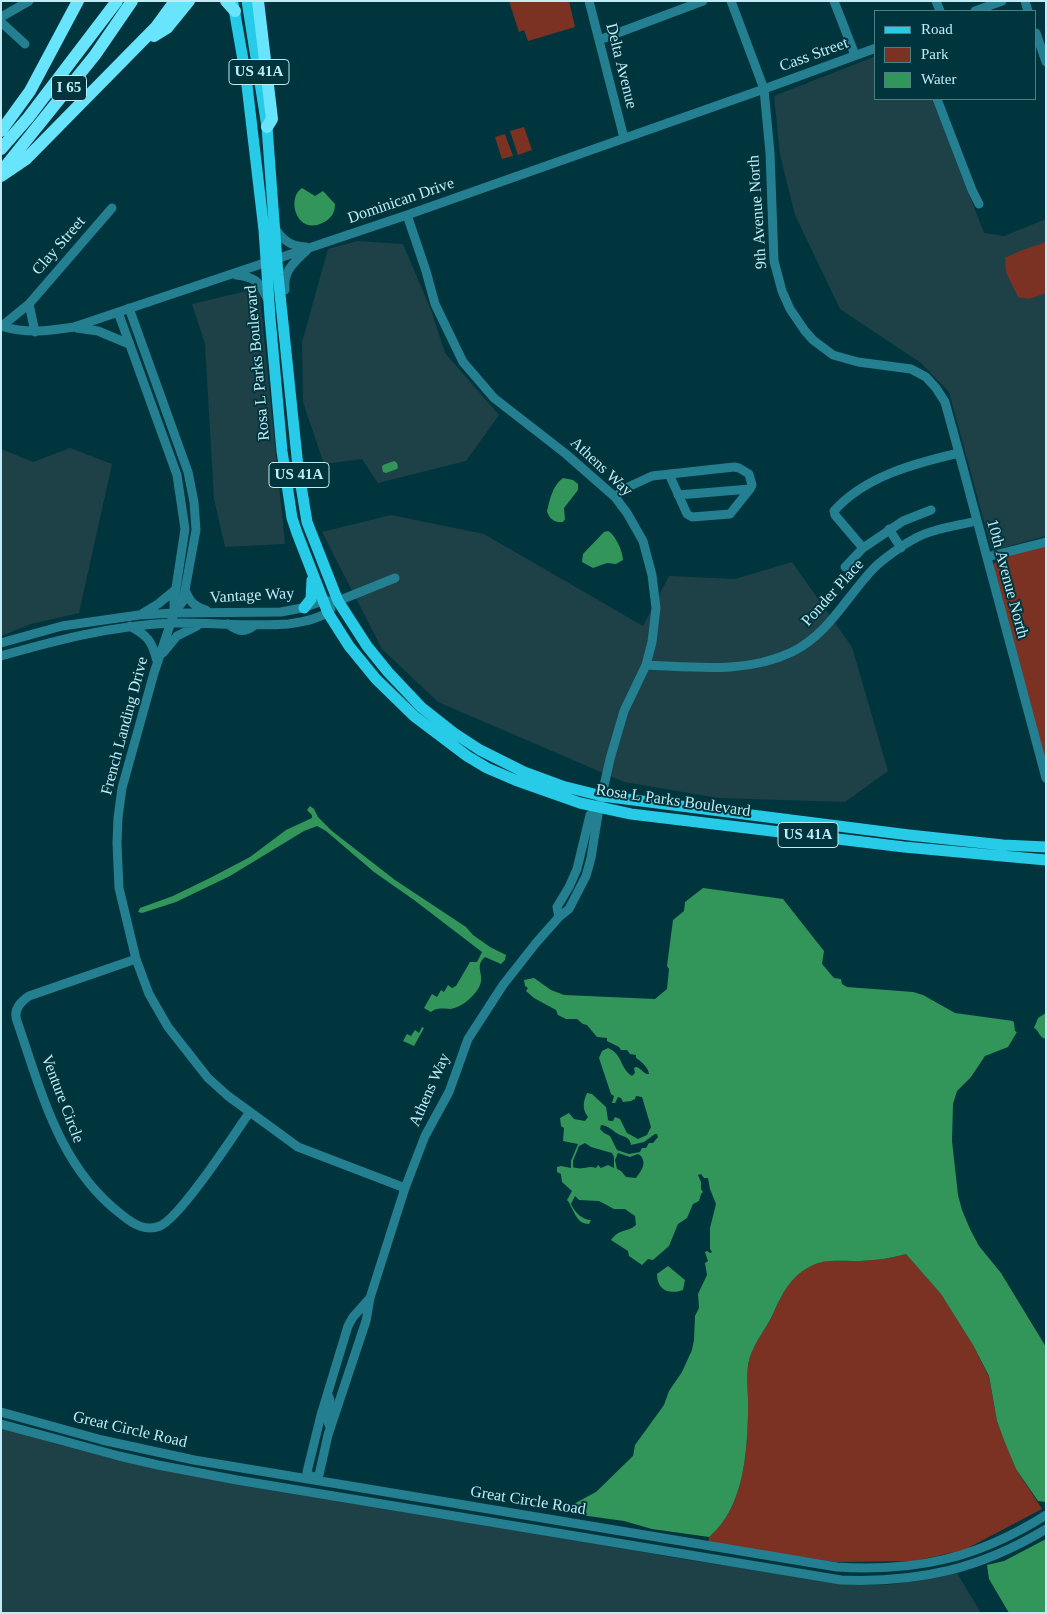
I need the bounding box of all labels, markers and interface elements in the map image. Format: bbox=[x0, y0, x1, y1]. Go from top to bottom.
legend bbox=[874, 10, 1037, 100]
street label: Delta Avenue bbox=[601, 21, 641, 111]
text: Road bbox=[921, 21, 953, 37]
street label: Cass Street bbox=[777, 34, 851, 76]
text: Park bbox=[921, 46, 949, 62]
road number: US 41A bbox=[229, 60, 289, 84]
text: Water bbox=[921, 71, 956, 87]
road number: I 65 bbox=[52, 76, 86, 100]
street label: 9th Avenue North bbox=[744, 154, 772, 270]
street label: Dominican Drive bbox=[345, 174, 457, 228]
street label: Clay Street bbox=[28, 213, 90, 279]
street label: Rosa L Parks Boulevard bbox=[242, 284, 274, 442]
street label: Athens Way bbox=[566, 433, 636, 501]
road number: US 41A bbox=[269, 462, 329, 488]
street label: 10th Avenue North bbox=[982, 517, 1032, 641]
street label: Ponder Place bbox=[798, 555, 868, 631]
street label: Vantage Way bbox=[209, 584, 295, 608]
street label: French Landing Drive bbox=[97, 655, 153, 797]
street label: Rosa L Parks Boulevard bbox=[594, 781, 752, 821]
road number: US 41A bbox=[778, 822, 838, 848]
street label: Athens Way bbox=[405, 1050, 455, 1130]
street label: Venture Circle bbox=[36, 1052, 88, 1146]
street label: Great Circle Road bbox=[71, 1408, 189, 1452]
street label: Great Circle Road bbox=[469, 1482, 587, 1520]

